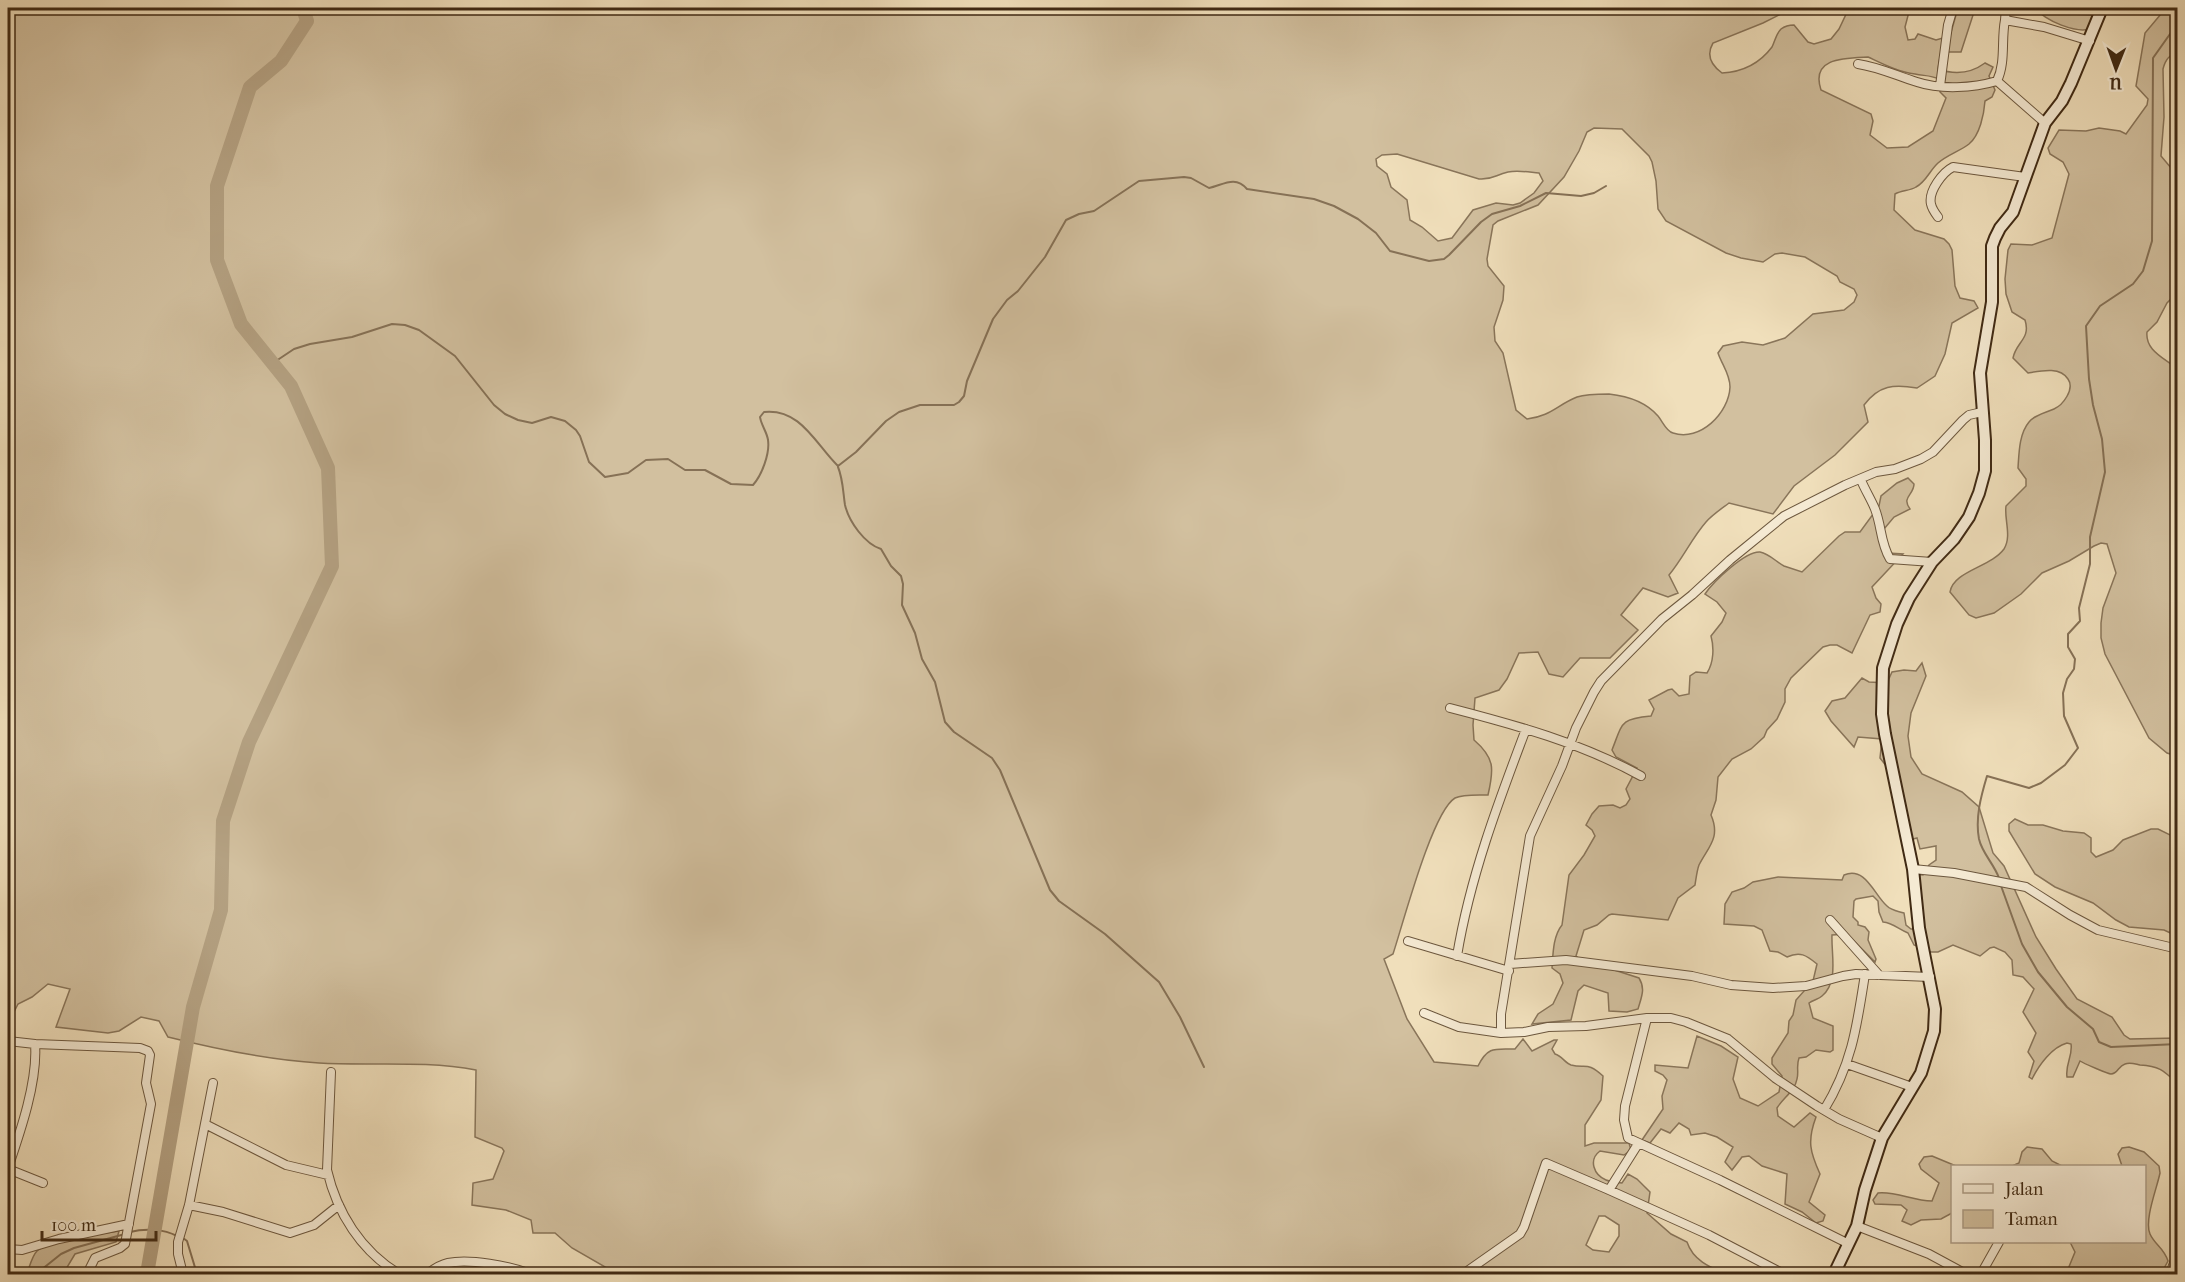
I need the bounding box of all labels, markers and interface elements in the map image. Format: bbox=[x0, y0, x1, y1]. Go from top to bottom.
north arrow bbox=[2086, 39, 2146, 99]
text: U bbox=[2109, 74, 2123, 93]
legend bbox=[1951, 1165, 2146, 1243]
text: Jalan bbox=[2003, 1179, 2044, 1200]
scale bar bbox=[42, 1204, 156, 1242]
text: Taman bbox=[2005, 1209, 2058, 1230]
text: 100 m bbox=[51, 1215, 96, 1236]

